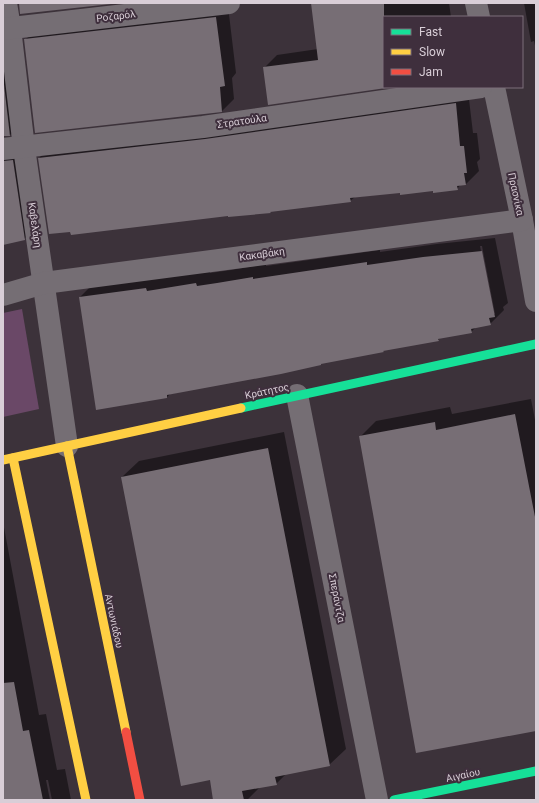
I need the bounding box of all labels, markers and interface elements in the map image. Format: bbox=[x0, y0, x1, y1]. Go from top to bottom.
street label: Ροζαρόλ bbox=[96, 8, 137, 25]
legend bbox=[383, 16, 523, 88]
text: Fast bbox=[419, 25, 442, 39]
text: Slow bbox=[419, 45, 445, 59]
text: Jam bbox=[419, 65, 443, 79]
street label: Στρατούλα bbox=[217, 112, 268, 130]
street label: Πρασνίκα bbox=[506, 172, 526, 217]
street label: Καβελάρη bbox=[26, 202, 44, 248]
street label: Κακαβάκη bbox=[239, 245, 285, 263]
street label: Κράτητος bbox=[244, 381, 290, 402]
street label: Σπεράντζα bbox=[326, 573, 347, 624]
street label: Αντωνιάδου bbox=[103, 593, 125, 649]
street label: Αιγαίου bbox=[445, 766, 481, 784]

